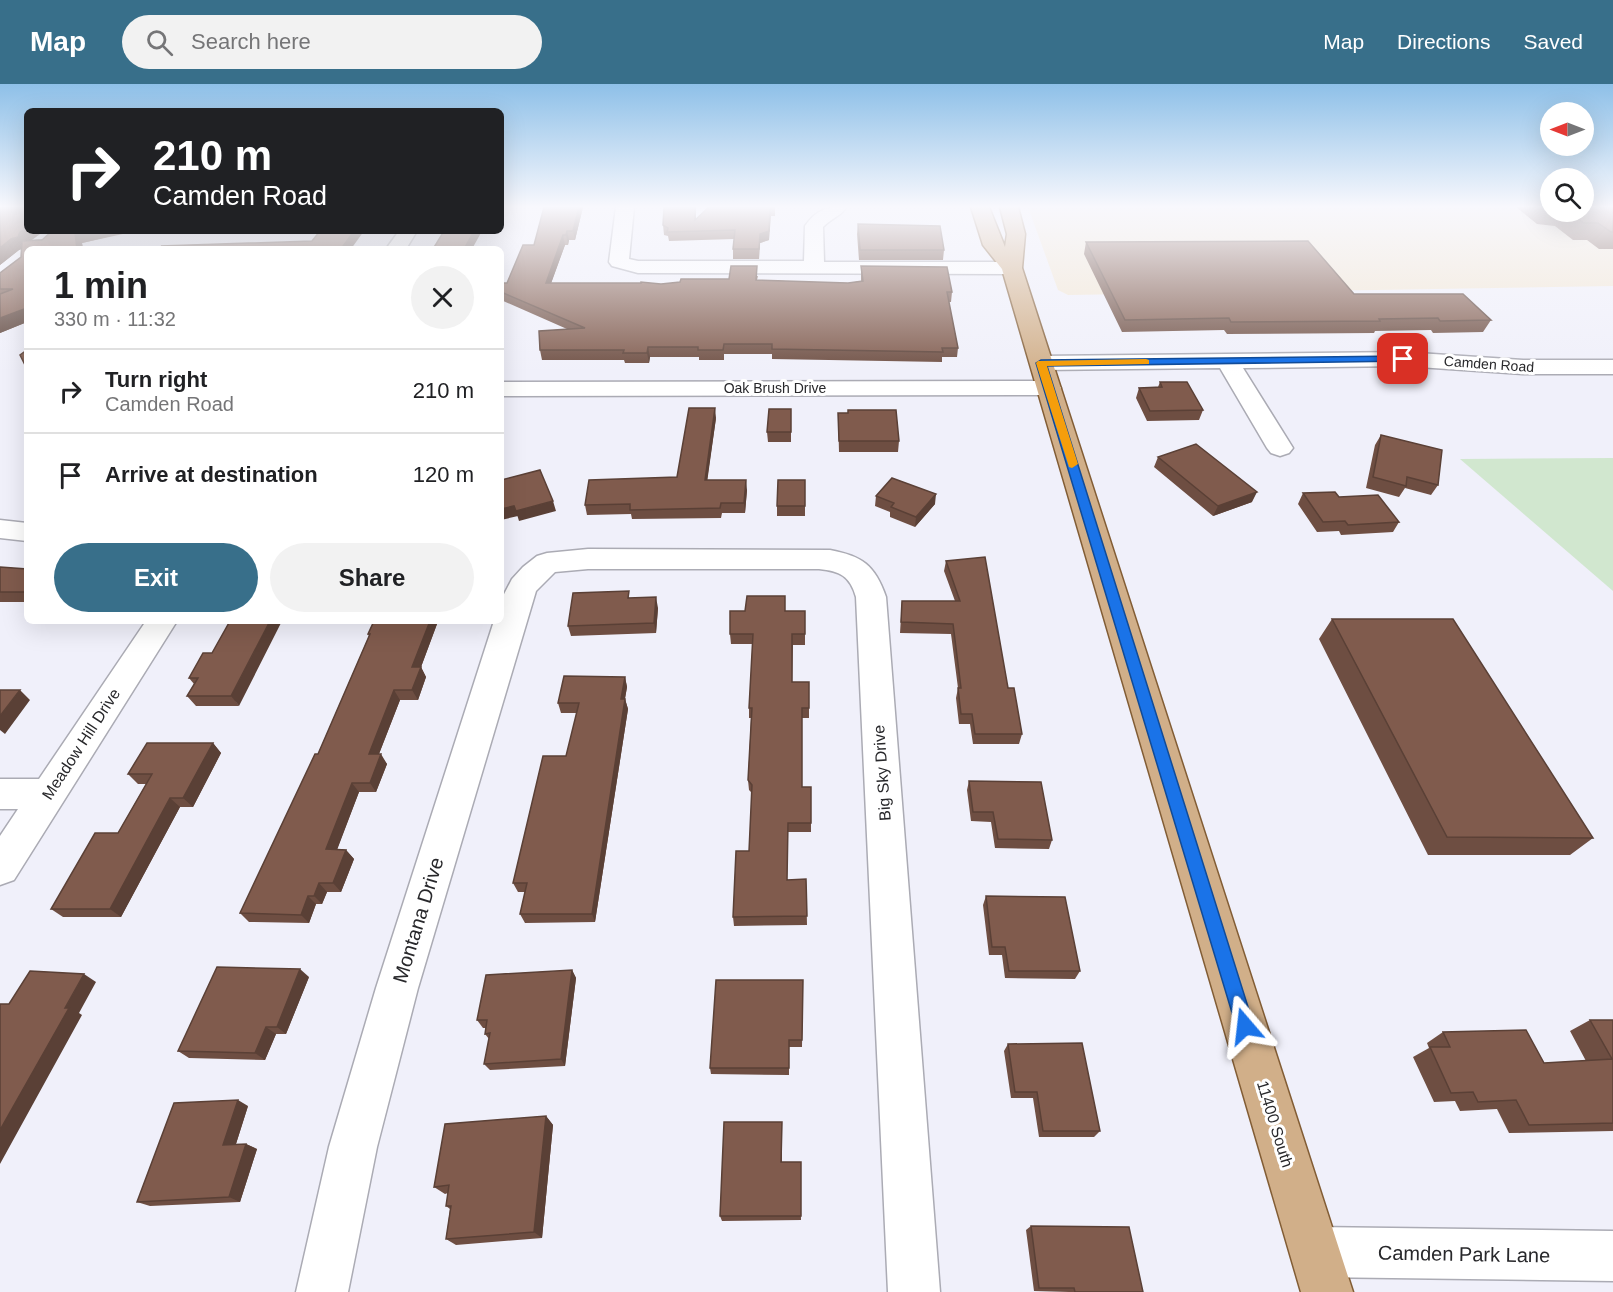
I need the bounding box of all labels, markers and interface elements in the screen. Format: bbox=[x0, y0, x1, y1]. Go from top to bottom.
search box bbox=[122, 15, 542, 69]
text: Map bbox=[30, 26, 86, 57]
icon: search bbox=[143, 26, 176, 59]
text: Search here bbox=[191, 29, 311, 54]
text: Map bbox=[1323, 30, 1364, 53]
text: Directions bbox=[1397, 30, 1490, 53]
text: Saved bbox=[1523, 30, 1583, 53]
north arrow bbox=[1540, 102, 1594, 156]
map controls bbox=[1540, 102, 1594, 222]
icon: right bbox=[54, 132, 132, 210]
text: 210 m bbox=[153, 132, 272, 179]
button: search bbox=[1540, 168, 1594, 222]
text: Camden Road bbox=[153, 181, 327, 211]
text: 1 min bbox=[54, 265, 148, 306]
button: close bbox=[411, 266, 474, 329]
text: 330 m · 11:32 bbox=[54, 308, 176, 330]
pin bbox=[1377, 333, 1428, 384]
icon: arrive bbox=[1386, 342, 1419, 375]
street label: Camden Road bbox=[1443, 353, 1535, 375]
text: Turn right bbox=[105, 367, 207, 392]
icon: right bbox=[54, 375, 87, 408]
text: 210 m bbox=[413, 378, 474, 403]
street label: Oak Brush Drive bbox=[724, 380, 827, 396]
text: Camden Road bbox=[105, 393, 234, 415]
icon: arrive bbox=[54, 459, 87, 492]
text: Arrive at destination bbox=[105, 462, 318, 487]
text: 120 m bbox=[413, 462, 474, 487]
button: Exit bbox=[54, 543, 258, 612]
button: Share bbox=[270, 543, 474, 612]
street label: Meadow Hill Drive bbox=[39, 685, 123, 803]
street label: Big Sky Drive bbox=[870, 724, 894, 821]
street label: Montana Drive bbox=[388, 855, 448, 985]
position arrow bbox=[1213, 994, 1277, 1058]
street label: 11400 South bbox=[1254, 1079, 1296, 1169]
street label: Camden Park Lane bbox=[1378, 1241, 1550, 1267]

